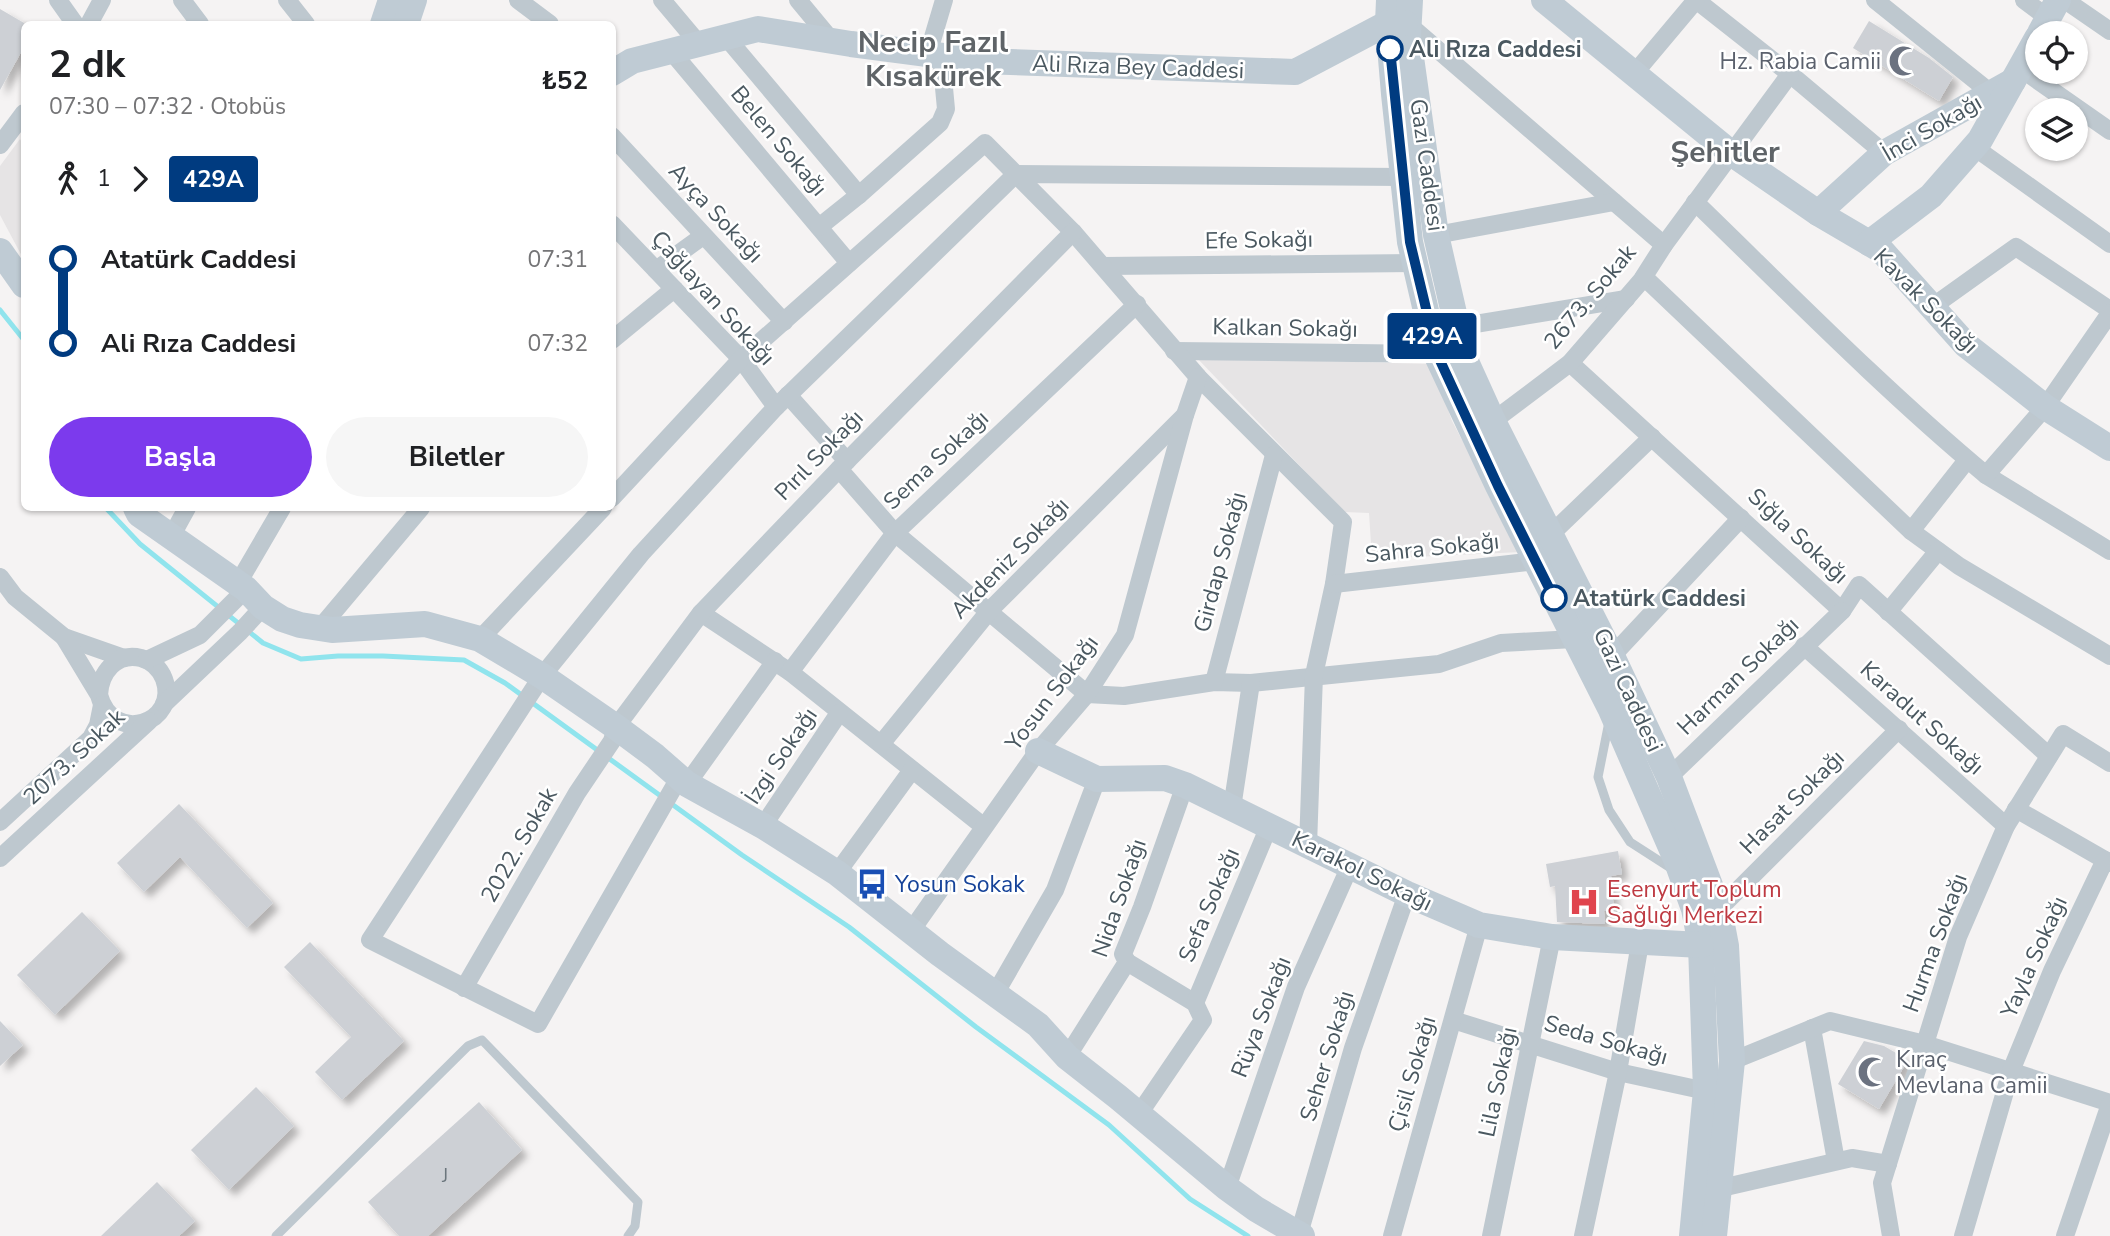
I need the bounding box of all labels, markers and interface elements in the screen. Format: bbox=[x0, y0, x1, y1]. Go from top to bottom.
map controls bbox=[2025, 21, 2088, 161]
button: locate bbox=[2025, 21, 2088, 84]
district label: Necip Fazıl Kısakürek bbox=[858, 22, 1009, 97]
place label: Ali Rıza Caddesi bbox=[1409, 34, 1582, 65]
marker: Ali Rıza Caddesi bbox=[1377, 36, 1403, 62]
text: 2 dk bbox=[49, 39, 125, 90]
mosque icon: Hz. Rabia Camii bbox=[1887, 44, 1921, 78]
place label: Hz. Rabia Camii bbox=[1719, 46, 1881, 77]
street label: Ali Rıza Bey Caddesi bbox=[1031, 48, 1245, 86]
text: ₺52 bbox=[541, 63, 588, 98]
street label: Belen Sokağı bbox=[724, 79, 834, 203]
street label: İnci Sokağı bbox=[1877, 87, 1987, 169]
text: 07:30 – 07:32 · Otobüs bbox=[49, 91, 286, 122]
street label: Gazi Caddesi bbox=[1402, 97, 1452, 233]
button: layers bbox=[2025, 98, 2088, 161]
district label: Şehitler bbox=[1670, 132, 1780, 173]
street label: Ayça Sokağı bbox=[662, 156, 770, 270]
icon: walk bbox=[49, 160, 87, 198]
icon: forward bbox=[121, 160, 159, 198]
text: 1 bbox=[97, 163, 111, 194]
text: 429A bbox=[183, 163, 244, 195]
street label: Çağlayan Sokağı bbox=[644, 224, 782, 372]
street label: Efe Sokağı bbox=[1205, 224, 1313, 256]
street label: 2673. Sokak bbox=[1537, 237, 1643, 356]
text: Atatürk Caddesi bbox=[101, 242, 296, 277]
street label: Kavak Sokağı bbox=[1867, 242, 1985, 360]
text: 07:31 bbox=[528, 244, 588, 275]
street label: Kalkan Sokağı bbox=[1212, 311, 1358, 345]
line badge: 429A bbox=[1383, 313, 1481, 359]
text: 429A bbox=[1401, 320, 1463, 352]
text: Ali Rıza Caddesi bbox=[101, 326, 296, 361]
text: 07:32 bbox=[528, 328, 588, 359]
street label: Pırıl Sokağı bbox=[768, 403, 870, 507]
street label: Sema Sokağı bbox=[877, 403, 995, 517]
button: Başla bbox=[49, 417, 312, 497]
button: Biletler bbox=[326, 417, 588, 497]
street label: Sığla Sokağı bbox=[1741, 481, 1855, 591]
street label: Girdap Sokağı bbox=[1186, 488, 1254, 636]
street label: Akdeniz Sokağı bbox=[944, 490, 1076, 626]
street label: Sahra Sokağı bbox=[1363, 526, 1501, 570]
place label: Atatürk Caddesi bbox=[1573, 583, 1746, 614]
marker: Atatürk Caddesi bbox=[1541, 585, 1567, 611]
street label: Harman Sokağı bbox=[1670, 610, 1806, 742]
street label: Gazi Caddesi bbox=[1586, 623, 1670, 757]
street label: Yosun Sokağı bbox=[998, 629, 1106, 758]
street label: Karadut Sokağı bbox=[1853, 654, 1991, 782]
street label: 2073. Sokak bbox=[16, 702, 132, 812]
street label: İzgi Sokağı bbox=[737, 702, 825, 810]
street label: Hasat Sokağı bbox=[1733, 743, 1851, 861]
street label: 2022. Sokak bbox=[473, 781, 565, 908]
street label: Karakol Sokağı bbox=[1286, 824, 1438, 918]
street label: Nida Sokağı bbox=[1084, 835, 1154, 961]
street label: Sefa Sokağı bbox=[1171, 843, 1247, 967]
bus stop icon: Yosun Sokak bbox=[855, 867, 889, 901]
place label: Yosun Sokak bbox=[894, 869, 1025, 900]
street label: Hurma Sokağı bbox=[1896, 869, 1974, 1017]
place label: Esenyurt Toplum Sağlığı Merkezi bbox=[1607, 874, 1782, 931]
hospital icon: Esenyurt Toplum Sağlığı Merkezi bbox=[1567, 885, 1601, 919]
street label: Yayla Sokağı bbox=[1993, 891, 2075, 1024]
street label: Rüya Sokağı bbox=[1224, 952, 1298, 1082]
street label: Seher Sokağı bbox=[1292, 987, 1362, 1125]
street label: Seda Sokağı bbox=[1541, 1008, 1671, 1072]
street label: Çisil Sokağı bbox=[1381, 1012, 1443, 1136]
street label: Lila Sokağı bbox=[1471, 1024, 1525, 1140]
place label: Kıraç Mevlana Camii bbox=[1896, 1044, 2048, 1101]
mosque icon: Kıraç Mevlana Camii bbox=[1856, 1055, 1890, 1089]
house number: J bbox=[441, 1163, 448, 1189]

